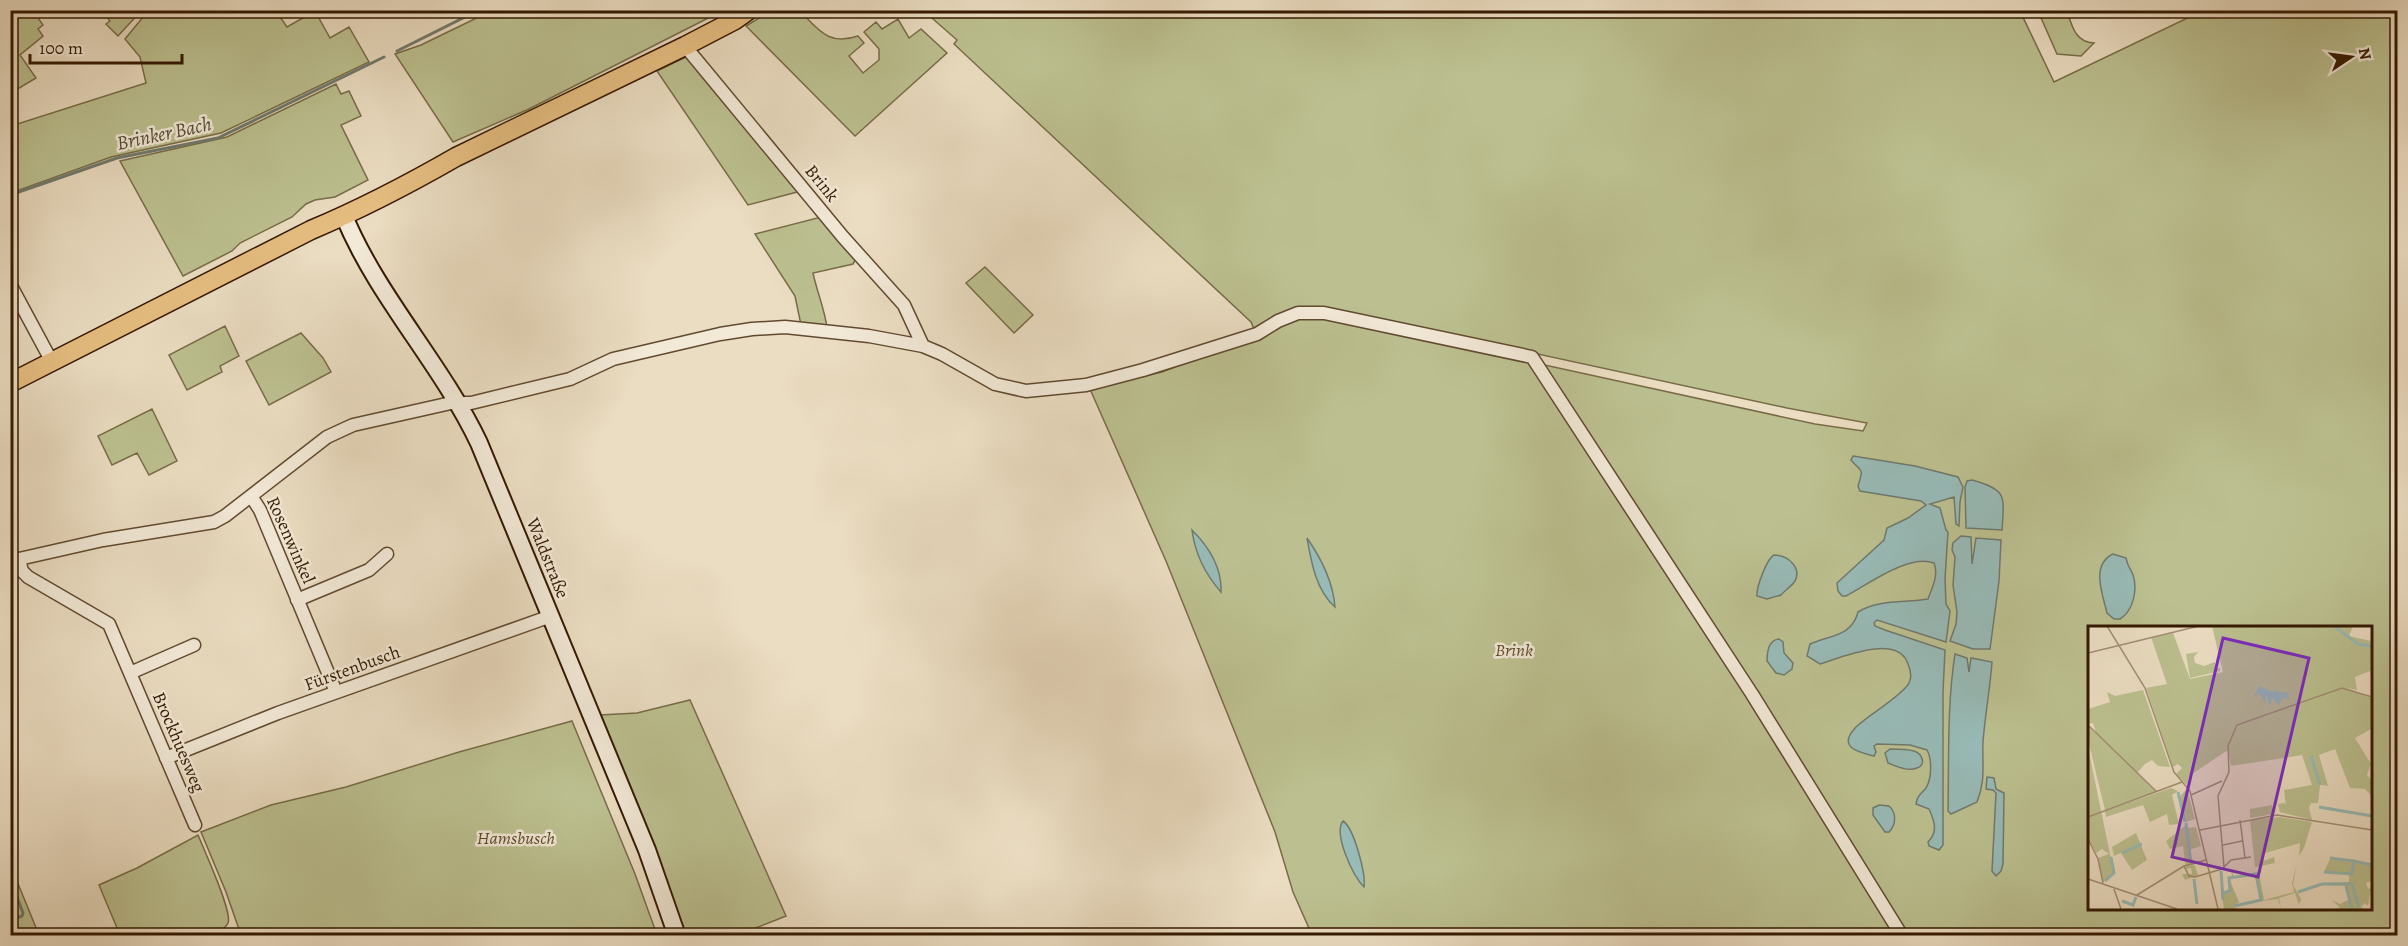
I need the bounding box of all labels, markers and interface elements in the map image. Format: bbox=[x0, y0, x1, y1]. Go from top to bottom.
scale bar bbox=[30, 27, 182, 65]
north arrow bbox=[2321, 27, 2381, 87]
text: 100 m bbox=[39, 36, 83, 60]
text: N bbox=[2353, 46, 2377, 62]
water label: Brinker Bach bbox=[114, 110, 214, 157]
street label: Brink bbox=[800, 159, 844, 207]
street label: Rosenwinkel bbox=[261, 493, 321, 588]
street label: Waldstraße bbox=[521, 513, 575, 602]
inset map bbox=[2088, 626, 2372, 910]
park label: Brink bbox=[1495, 638, 1533, 662]
street label: Fürstenbusch bbox=[301, 639, 404, 696]
street label: Brockhuesweg bbox=[147, 688, 211, 796]
park label: Hamsbusch bbox=[477, 826, 555, 850]

